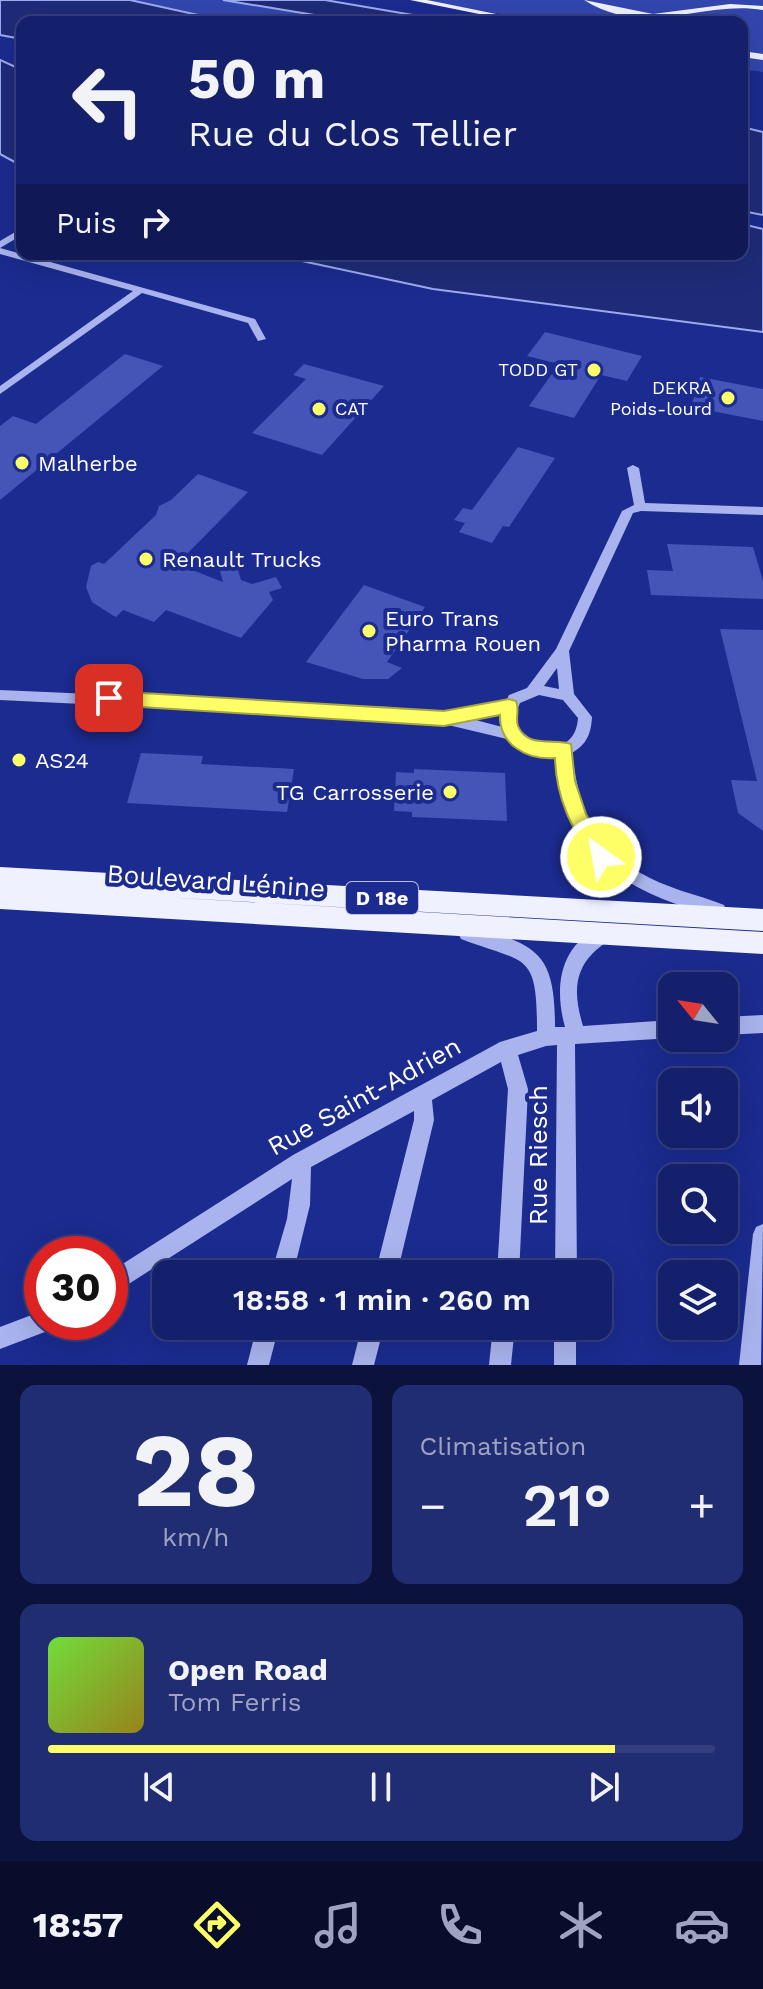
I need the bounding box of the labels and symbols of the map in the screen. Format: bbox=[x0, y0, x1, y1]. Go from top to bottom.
place label: TODD GT bbox=[498, 359, 578, 380]
marker: TODD GT bbox=[585, 361, 603, 379]
place label: DEKRA Poids-lourd bbox=[610, 377, 712, 419]
marker: DEKRA Poids-lourd bbox=[719, 389, 737, 407]
place label: CAT bbox=[335, 398, 369, 419]
marker: CAT bbox=[310, 400, 328, 418]
place label: Malherbe bbox=[38, 451, 138, 476]
marker: Malherbe bbox=[13, 454, 31, 472]
place label: Renault Trucks bbox=[162, 547, 321, 572]
marker: Renault Trucks bbox=[137, 550, 155, 568]
place label: Euro Trans Pharma Rouen bbox=[385, 606, 541, 656]
marker: Euro Trans Pharma Rouen bbox=[360, 622, 378, 640]
pin bbox=[75, 664, 143, 732]
place label: AS24 bbox=[35, 748, 89, 773]
marker: AS24 bbox=[10, 751, 28, 769]
place label: TG Carrosserie bbox=[276, 780, 434, 805]
marker: TG Carrosserie bbox=[441, 783, 459, 801]
position arrow bbox=[559, 815, 643, 899]
street label: Boulevard Lénine bbox=[106, 858, 326, 904]
road number: D 18e bbox=[346, 882, 418, 914]
north arrow bbox=[658, 972, 738, 1052]
street label: Rue Saint-Adrien bbox=[262, 1031, 466, 1161]
street label: Rue Riesch bbox=[523, 1085, 553, 1225]
speed limit sign: 30 bbox=[24, 1236, 128, 1340]

